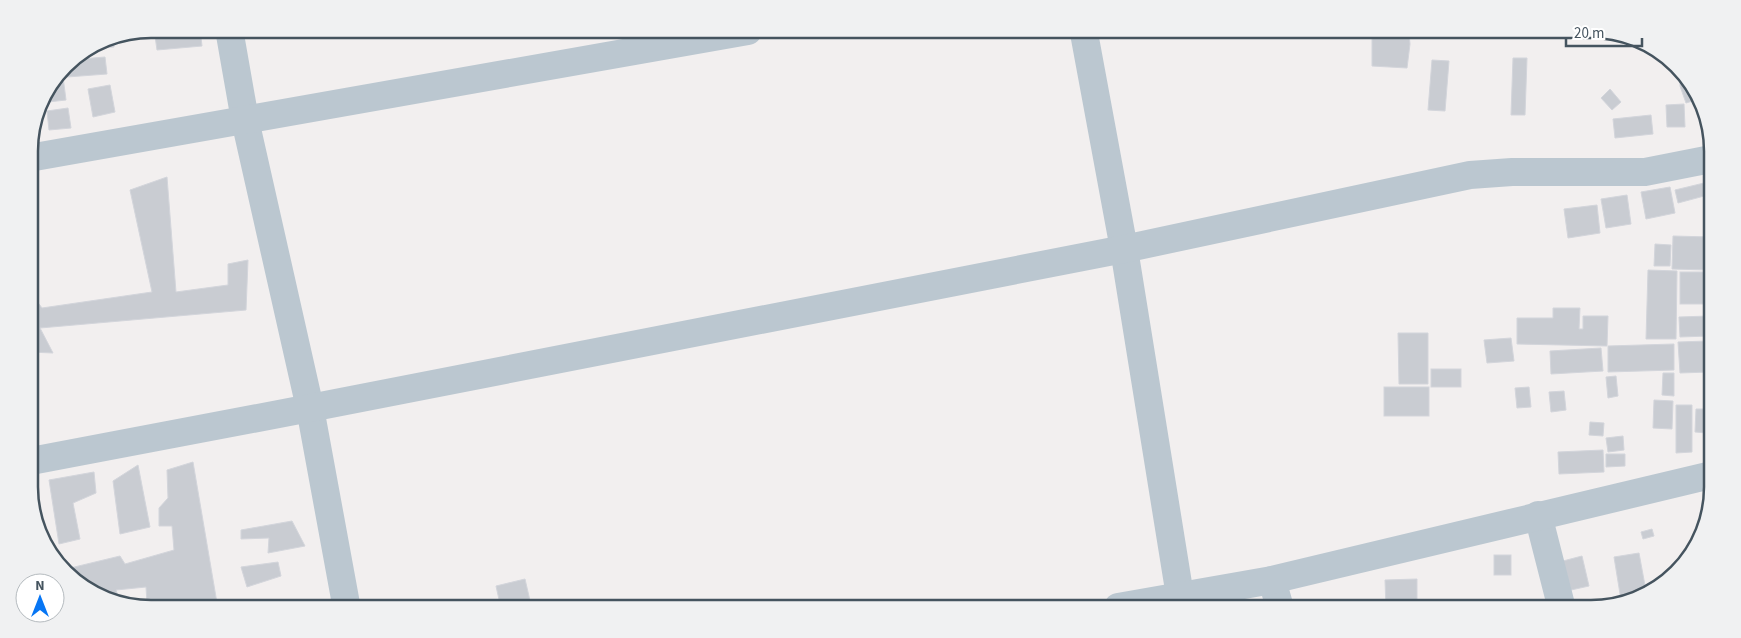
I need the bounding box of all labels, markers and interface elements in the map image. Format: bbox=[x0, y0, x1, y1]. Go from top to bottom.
scale bar bbox=[1566, 15, 1642, 47]
text: 20 m bbox=[1574, 23, 1604, 44]
north arrow bbox=[15, 573, 65, 623]
text: N bbox=[35, 576, 45, 596]

